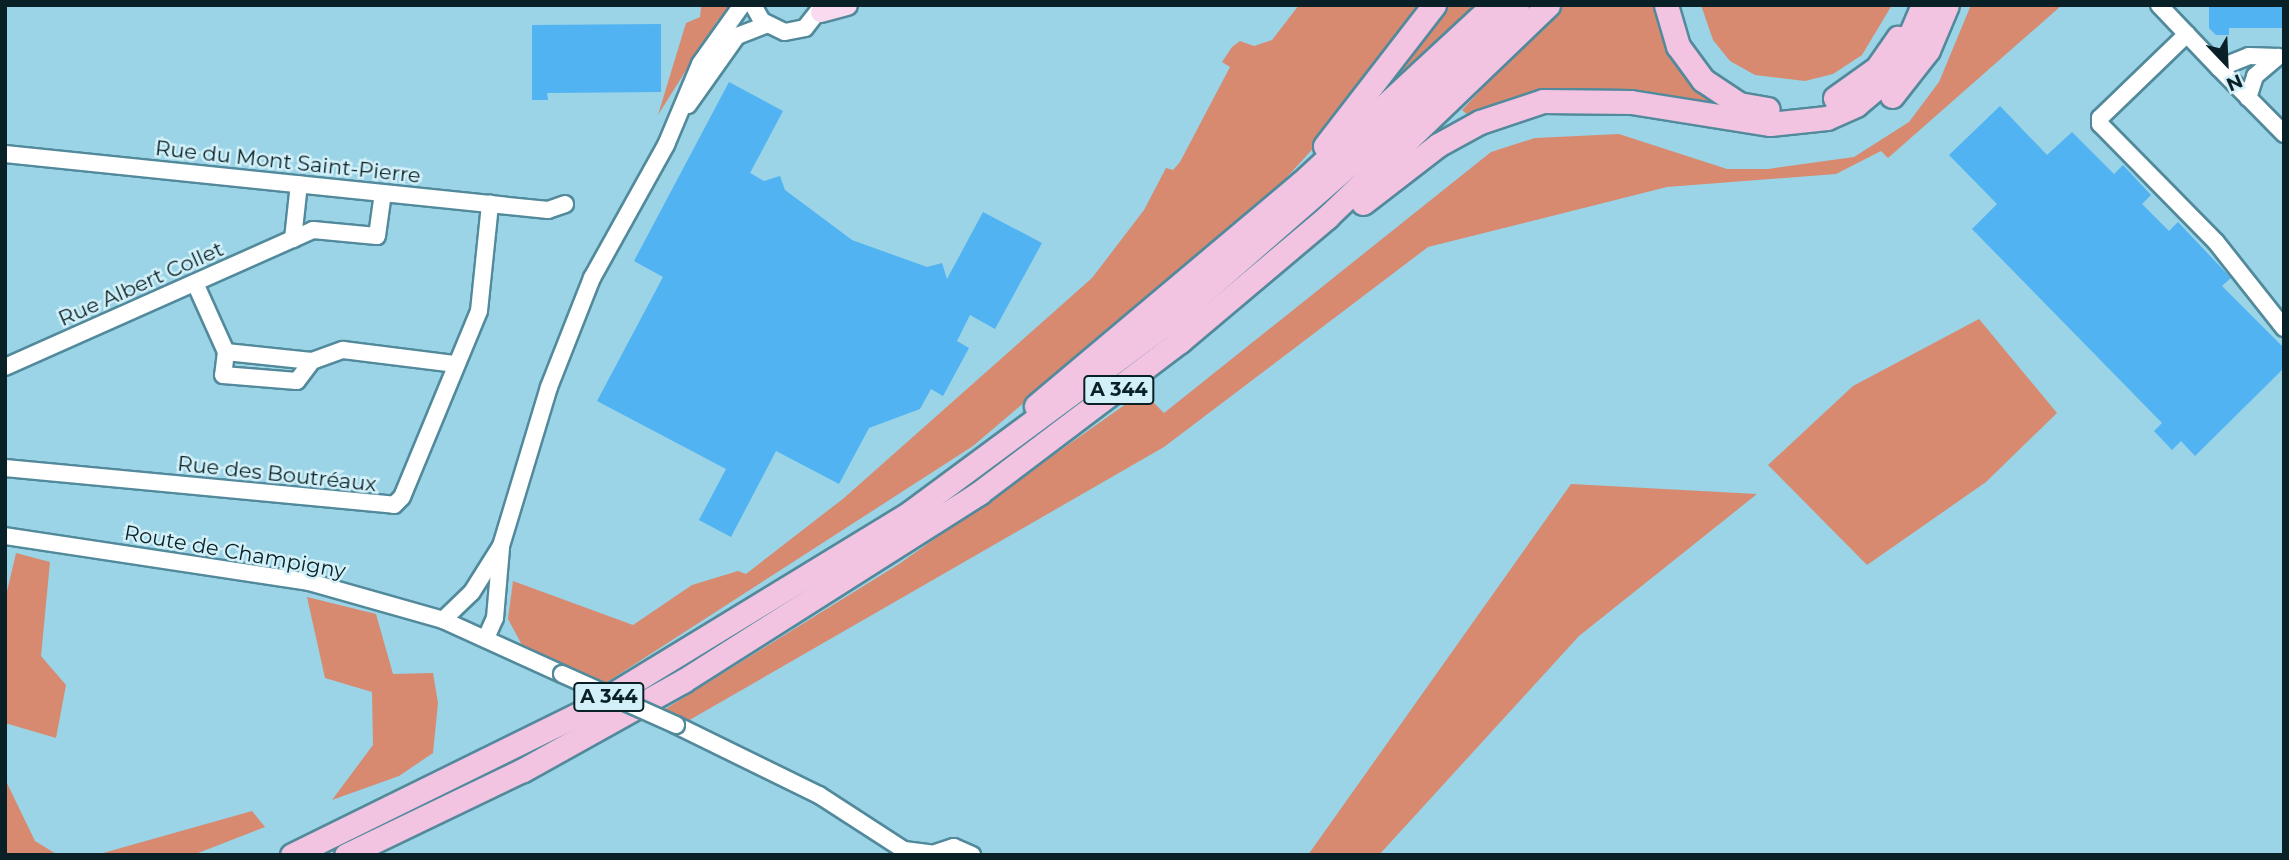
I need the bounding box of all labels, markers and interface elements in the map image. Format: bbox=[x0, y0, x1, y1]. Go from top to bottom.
north arrow bbox=[2191, 28, 2261, 98]
text: N bbox=[2223, 69, 2246, 96]
street label: Rue du Mont Saint-Pierre bbox=[154, 136, 422, 188]
street label: Rue Albert Collet bbox=[55, 236, 227, 332]
road number: A 344 bbox=[1082, 374, 1156, 406]
street label: Rue des Boutréaux bbox=[176, 451, 378, 497]
street label: Route de Champigny bbox=[122, 520, 348, 584]
road number: A 344 bbox=[572, 682, 646, 712]

